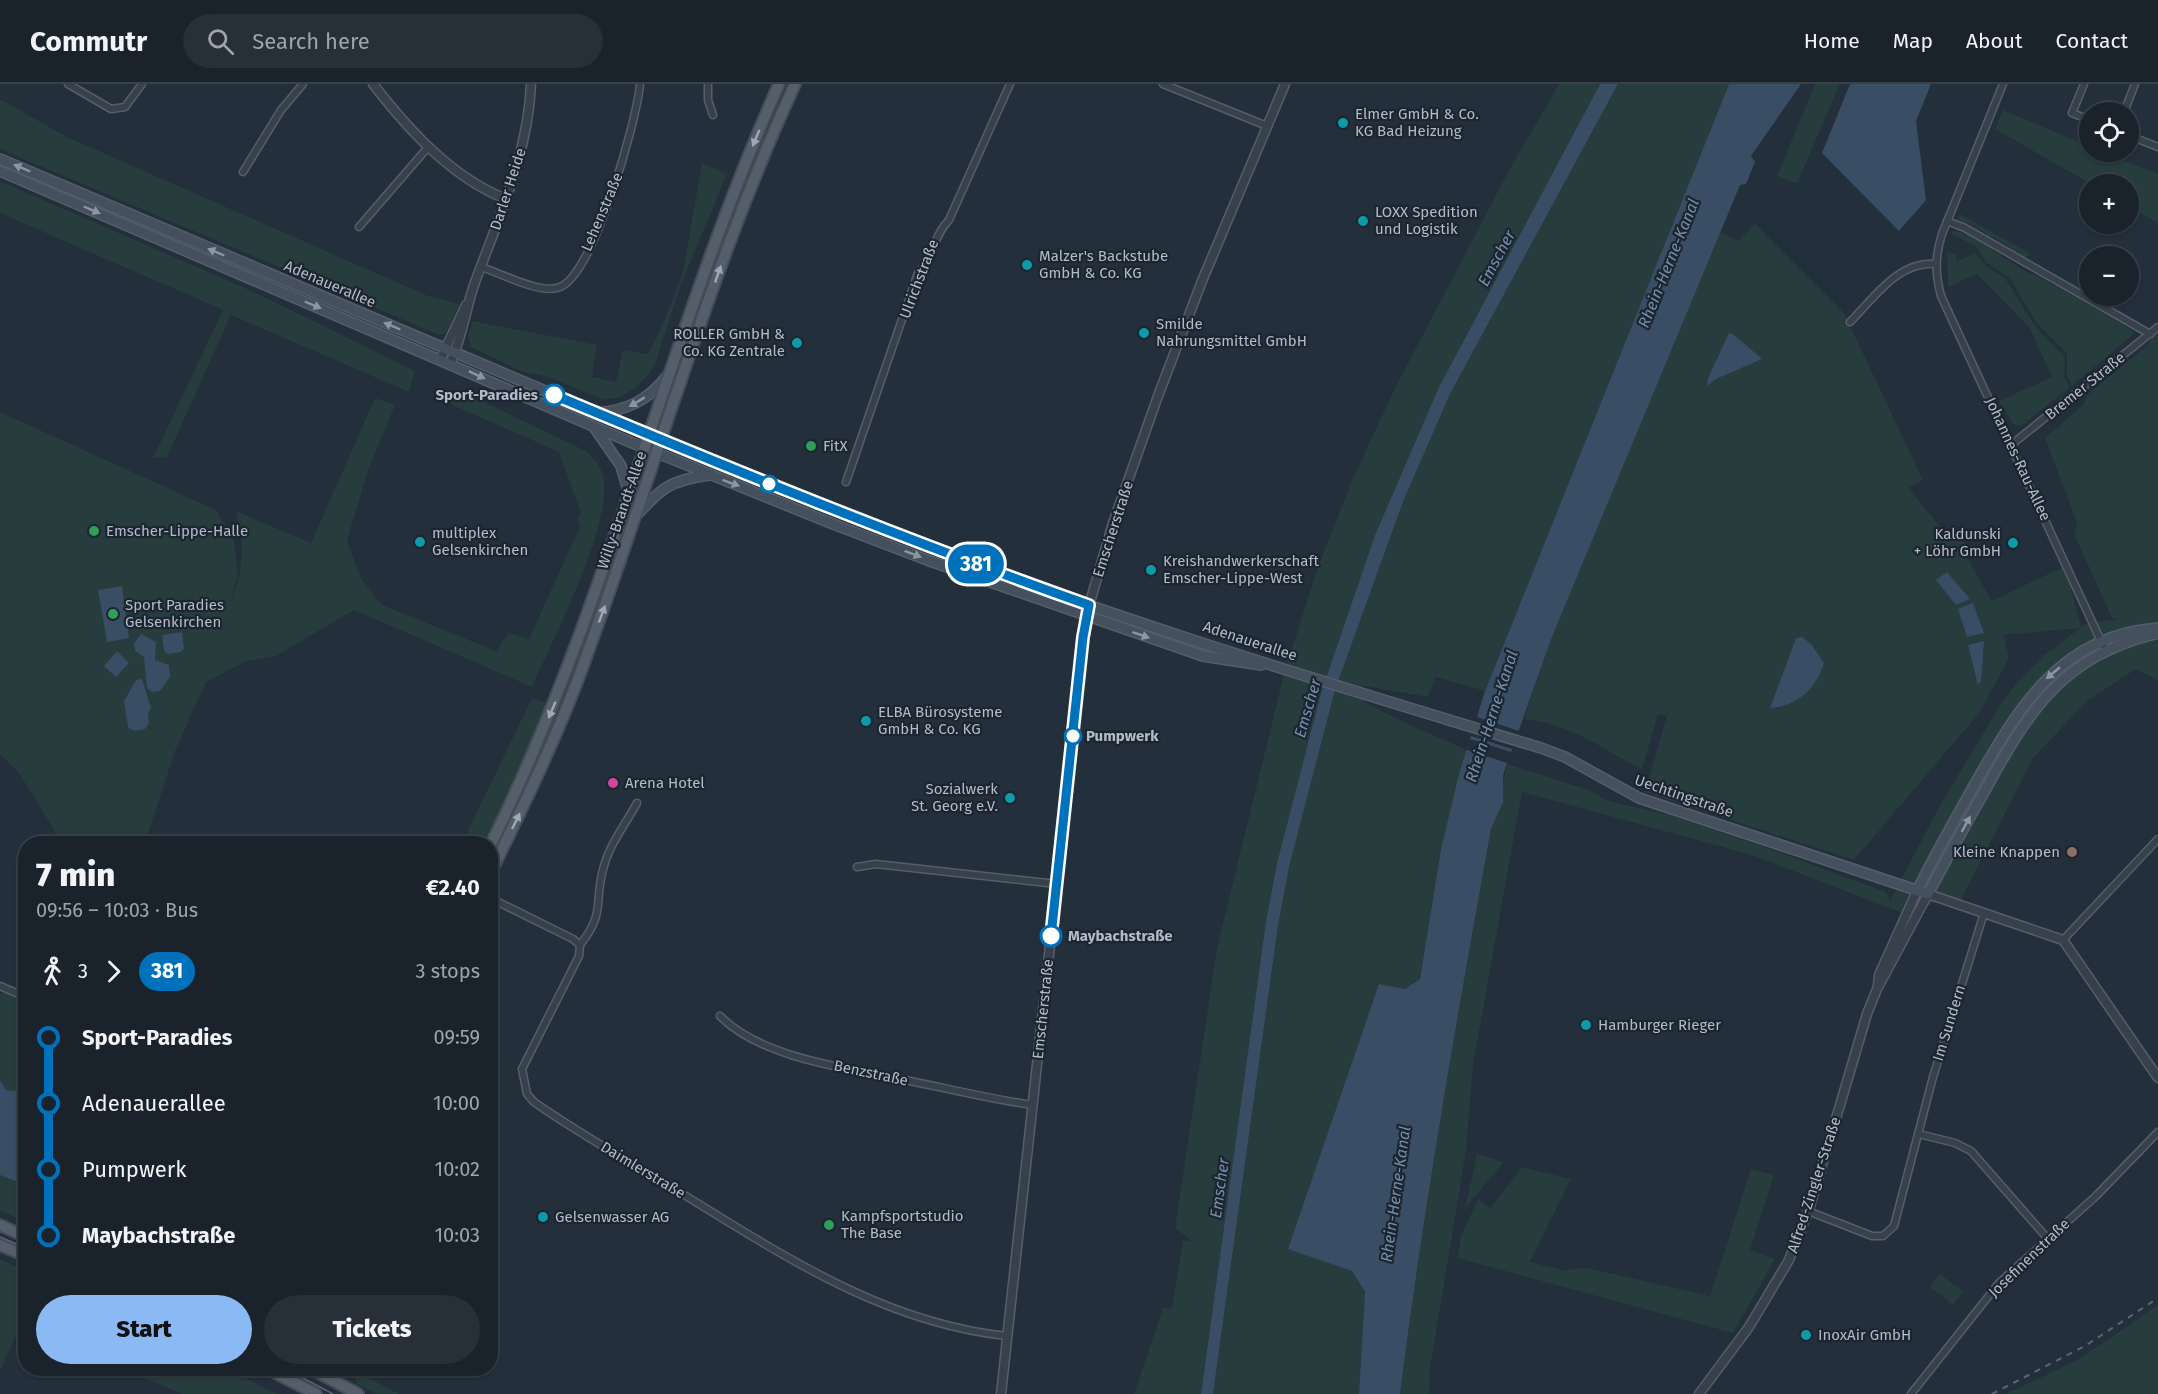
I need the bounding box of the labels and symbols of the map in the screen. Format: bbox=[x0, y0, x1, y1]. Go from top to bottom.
place label: Elmer GmbH & Co. KG Bad Heizung bbox=[1355, 105, 1479, 140]
marker: Elmer GmbH & Co. KG Bad Heizung bbox=[1336, 116, 1350, 130]
one-way arrow bbox=[752, 129, 761, 146]
street label: Darler Heide bbox=[486, 146, 530, 232]
one-way arrow bbox=[12, 163, 30, 173]
street label: Lehenstraße bbox=[577, 170, 627, 254]
water label: Rhein-Herne-Kanal bbox=[1634, 196, 1703, 330]
place label: LOXX Spedition und Logistik bbox=[1375, 203, 1478, 238]
one-way arrow bbox=[83, 206, 101, 215]
marker: LOXX Spedition und Logistik bbox=[1356, 214, 1370, 228]
water label: Emscher bbox=[1474, 226, 1519, 289]
street label: Ulrichstraße bbox=[896, 237, 942, 321]
one-way arrow bbox=[207, 247, 225, 257]
place label: Malzer's Backstube GmbH & Co. KG bbox=[1039, 247, 1168, 282]
street label: Adenauerallee bbox=[281, 257, 379, 311]
marker: Malzer's Backstube GmbH & Co. KG bbox=[1020, 258, 1034, 272]
one-way arrow bbox=[714, 265, 723, 283]
one-way arrow bbox=[305, 300, 323, 310]
place label: Smilde Nahrungsmittel GmbH bbox=[1156, 315, 1307, 350]
one-way arrow bbox=[383, 321, 400, 330]
place label: ROLLER GmbH & Co. KG Zentrale bbox=[673, 325, 785, 360]
marker: Smilde Nahrungsmittel GmbH bbox=[1137, 326, 1151, 340]
marker: ROLLER GmbH & Co. KG Zentrale bbox=[790, 336, 804, 350]
street label: Bremer Straße bbox=[2041, 348, 2129, 424]
one-way arrow bbox=[468, 371, 485, 380]
marker: Sport-Paradies bbox=[543, 384, 565, 406]
place label: Sport-Paradies bbox=[435, 386, 538, 404]
street label: Johannes-Rau-Allee bbox=[1981, 394, 2055, 524]
one-way arrow bbox=[629, 397, 645, 408]
place label: FitX bbox=[823, 437, 848, 455]
marker: FitX bbox=[804, 439, 818, 453]
street label: Willy-Brandt-Allee bbox=[593, 449, 651, 571]
unlabelled marker bbox=[760, 475, 778, 493]
one-way arrow bbox=[722, 478, 740, 488]
street label: Emscherstraße bbox=[1089, 478, 1137, 580]
place label: Emscher-Lippe-Halle bbox=[106, 522, 248, 540]
marker: Emscher-Lippe-Halle bbox=[87, 524, 101, 538]
place label: multiplex Gelsenkirchen bbox=[432, 524, 528, 559]
place label: Kaldunski + Löhr GmbH bbox=[1914, 525, 2001, 560]
marker: multiplex Gelsenkirchen bbox=[413, 535, 427, 549]
marker: Kaldunski + Löhr GmbH bbox=[2006, 536, 2020, 550]
line badge: 381 bbox=[942, 544, 1010, 584]
one-way arrow bbox=[904, 550, 922, 560]
place label: Kreishandwerkerschaft Emscher-Lippe-West bbox=[1163, 552, 1319, 587]
marker: Kreishandwerkerschaft Emscher-Lippe-West bbox=[1144, 563, 1158, 577]
place label: Sport Paradies Gelsenkirchen bbox=[125, 596, 224, 631]
one-way arrow bbox=[597, 605, 607, 623]
marker: Sport Paradies Gelsenkirchen bbox=[106, 607, 120, 621]
street label: Adenauerallee bbox=[1201, 617, 1299, 665]
one-way arrow bbox=[1132, 631, 1150, 641]
water label: Rhein-Herne-Kanal bbox=[1461, 648, 1522, 784]
one-way arrow bbox=[2046, 666, 2061, 679]
water label: Emscher bbox=[1290, 676, 1325, 740]
one-way arrow bbox=[547, 701, 557, 719]
place label: ELBA Bürosysteme GmbH & Co. KG bbox=[878, 703, 1003, 738]
marker: ELBA Bürosysteme GmbH & Co. KG bbox=[859, 714, 873, 728]
marker: Pumpwerk bbox=[1064, 727, 1082, 745]
place label: Pumpwerk bbox=[1086, 727, 1159, 745]
street label: Uechtingstraße bbox=[1632, 771, 1736, 821]
place label: Arena Hotel bbox=[625, 774, 705, 792]
marker: Arena Hotel bbox=[606, 776, 620, 790]
place label: Sozialwerk St. Georg e.V. bbox=[911, 780, 998, 815]
marker: Sozialwerk St. Georg e.V. bbox=[1003, 791, 1017, 805]
one-way arrow bbox=[511, 812, 521, 829]
one-way arrow bbox=[1961, 816, 1971, 833]
place label: Kleine Knappen bbox=[1953, 843, 2060, 861]
marker: Kleine Knappen bbox=[2065, 845, 2079, 859]
marker: Maybachstraße bbox=[1040, 925, 1062, 947]
place label: Maybachstraße bbox=[1068, 927, 1173, 945]
street label: Emscherstraße bbox=[1029, 958, 1057, 1060]
street label: Im Sundern bbox=[1929, 983, 1969, 1063]
place label: Hamburger Rieger bbox=[1598, 1016, 1721, 1034]
marker: Hamburger Rieger bbox=[1579, 1018, 1593, 1032]
street label: Benzstraße bbox=[832, 1056, 910, 1090]
street label: Alfred-Zingler-Straße bbox=[1783, 1115, 1845, 1255]
water label: Rhein-Herne-Kanal bbox=[1377, 1125, 1414, 1263]
street label: Daimlerstraße bbox=[597, 1138, 689, 1202]
water label: Emscher bbox=[1206, 1156, 1233, 1219]
place label: Kampfsportstudio The Base bbox=[841, 1207, 964, 1242]
place label: Gelsenwasser AG bbox=[555, 1208, 669, 1226]
marker: Gelsenwasser AG bbox=[536, 1210, 550, 1224]
street label: Josefinenstraße bbox=[1985, 1215, 2073, 1301]
marker: Kampfsportstudio The Base bbox=[822, 1218, 836, 1232]
place label: InoxAir GmbH bbox=[1818, 1326, 1911, 1344]
marker: InoxAir GmbH bbox=[1799, 1328, 1813, 1342]

